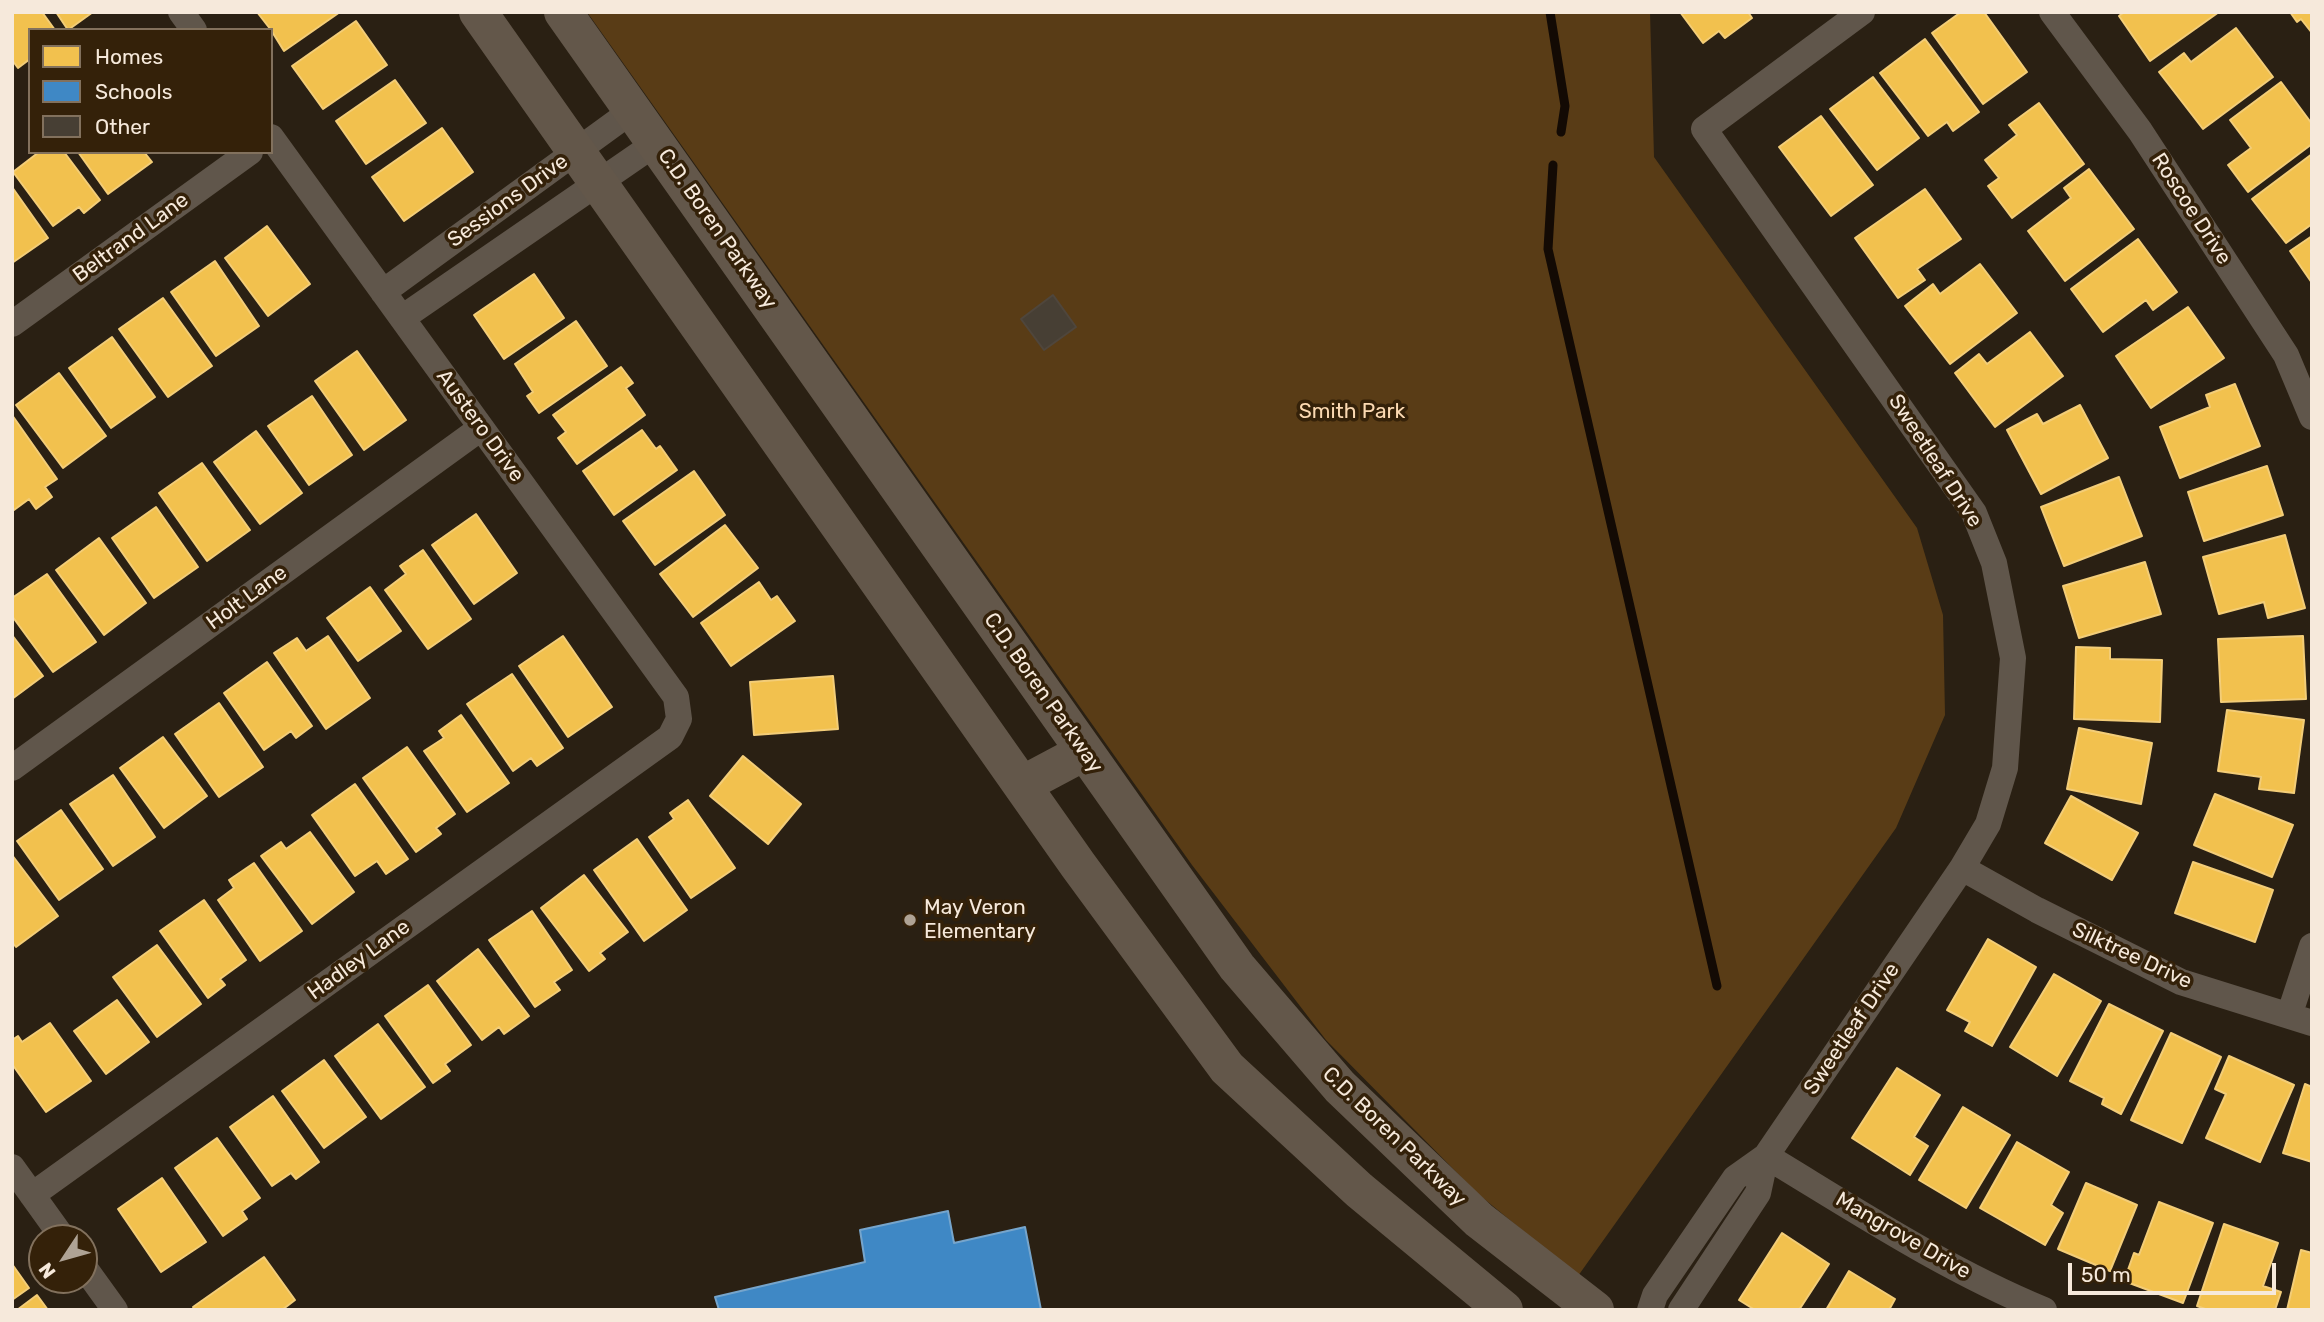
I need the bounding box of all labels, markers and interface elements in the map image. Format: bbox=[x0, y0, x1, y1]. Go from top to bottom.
legend bbox=[28, 28, 273, 154]
text: Homes bbox=[95, 44, 163, 69]
text: Schools bbox=[95, 79, 172, 104]
text: Other bbox=[95, 114, 150, 139]
street label: C.D. Boren Parkway bbox=[652, 144, 782, 314]
street label: Sessions Drive bbox=[443, 149, 573, 253]
street label: Roscoe Drive bbox=[2146, 149, 2236, 269]
street label: Beltrand Lane bbox=[68, 188, 194, 288]
street label: Austero Drive bbox=[431, 365, 529, 487]
street label: Sweetleaf Drive bbox=[1883, 390, 1987, 532]
park label: Smith Park bbox=[1299, 399, 1405, 425]
street label: Holt Lane bbox=[202, 560, 292, 636]
street label: C.D. Boren Parkway bbox=[978, 608, 1108, 778]
place label: May Veron Elementary bbox=[924, 895, 1036, 945]
marker: May Veron Elementary bbox=[902, 912, 918, 928]
street label: Hadley Lane bbox=[303, 914, 415, 1006]
street label: Silktree Drive bbox=[2068, 917, 2196, 995]
street label: Sweetleaf Drive bbox=[1799, 958, 1905, 1100]
street label: C.D. Boren Parkway bbox=[1317, 1062, 1471, 1212]
street label: Mangrove Drive bbox=[1831, 1187, 1975, 1285]
north arrow bbox=[28, 1224, 98, 1294]
scale bar bbox=[2072, 1248, 2280, 1292]
text: N bbox=[34, 1258, 61, 1283]
text: 50 m bbox=[2081, 1262, 2131, 1287]

